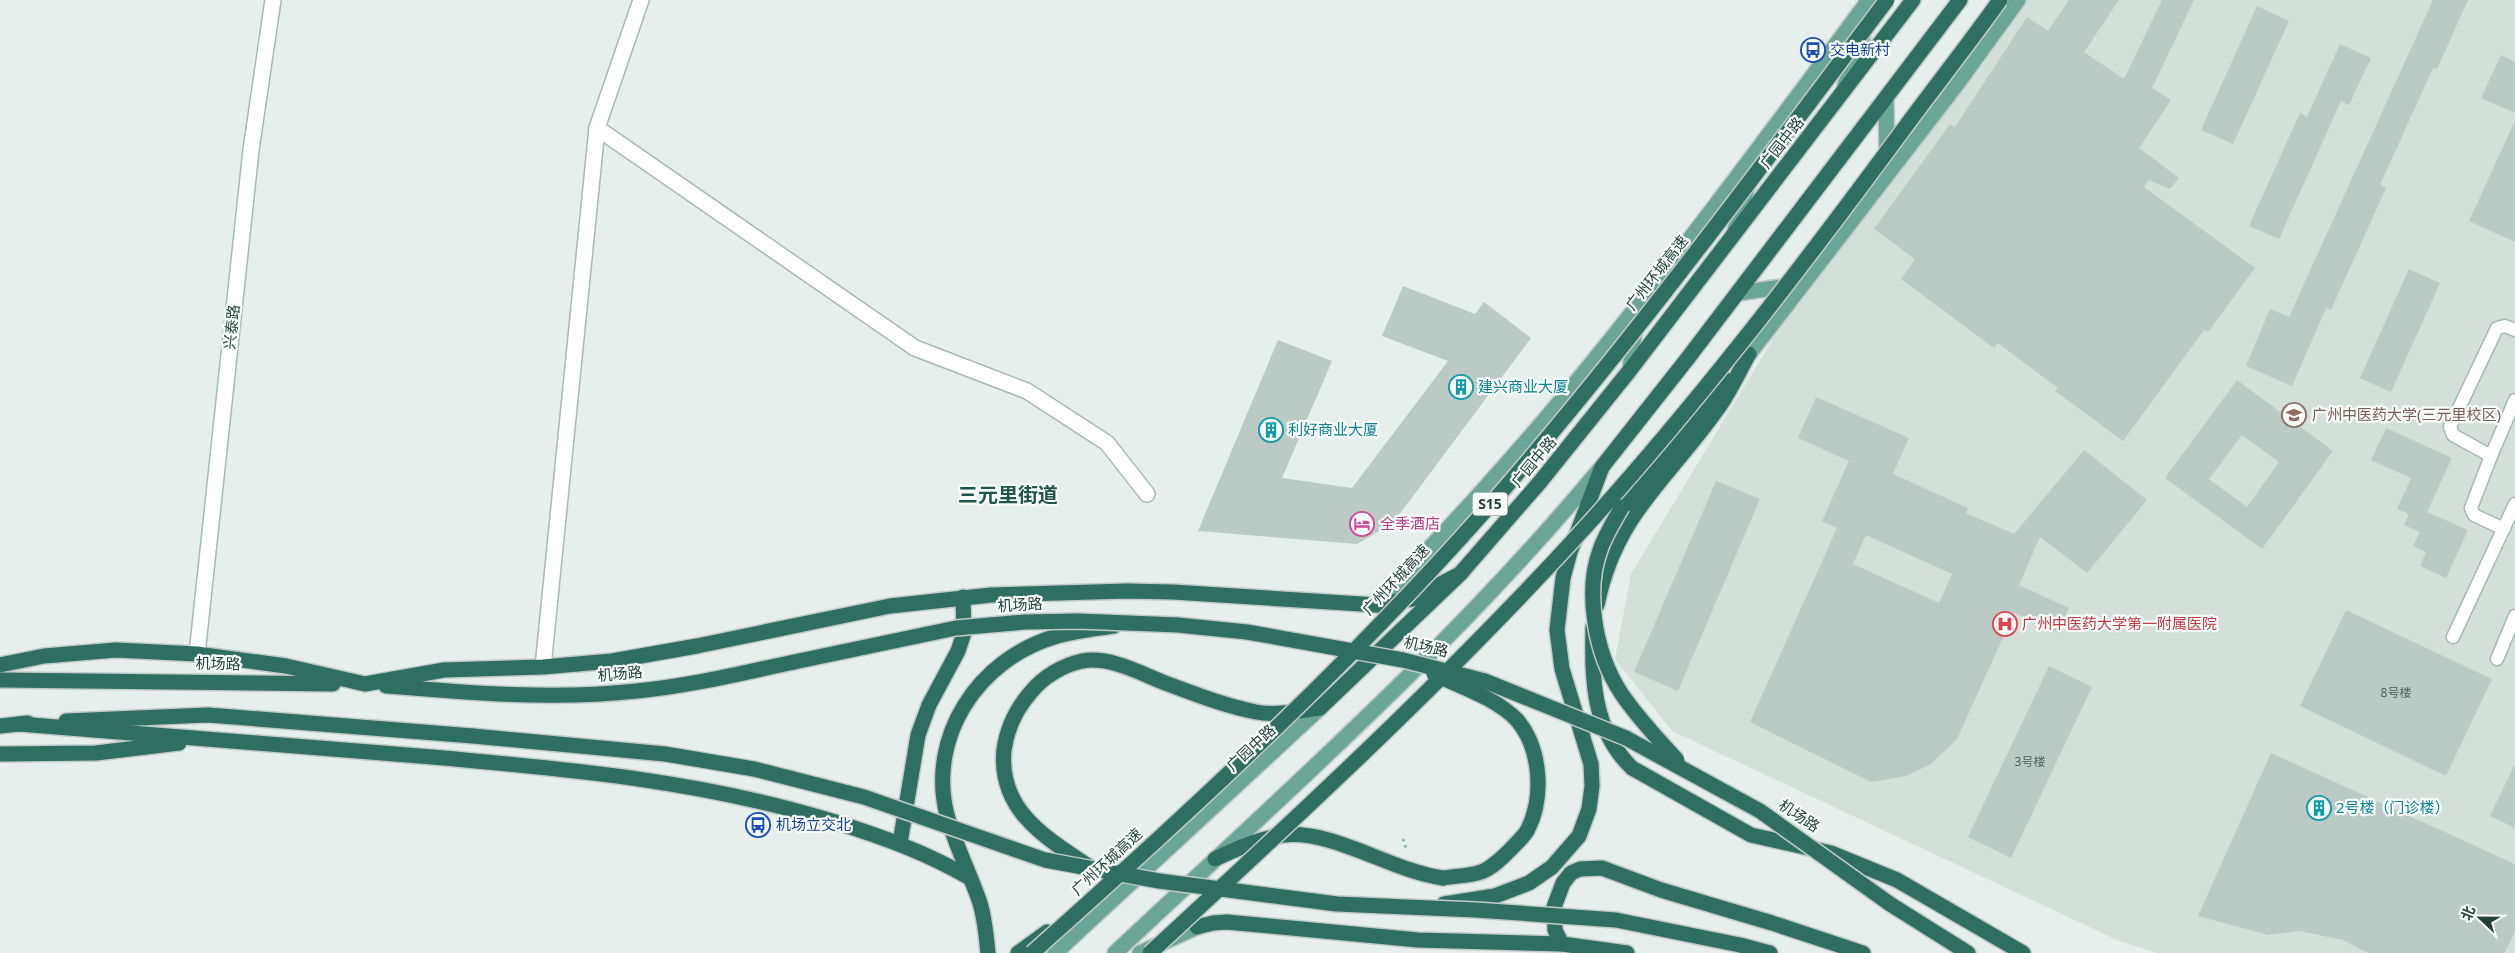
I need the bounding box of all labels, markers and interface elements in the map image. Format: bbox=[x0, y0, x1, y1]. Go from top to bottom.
bus stop icon: 交电新村 bbox=[1800, 37, 1826, 63]
place label: 交电新村 bbox=[1830, 39, 1890, 59]
street label: 广园中路 bbox=[1755, 113, 1808, 172]
street label: 广州环城高速 bbox=[1621, 231, 1692, 314]
street label: 兴泰路 bbox=[219, 303, 243, 350]
building icon: 建兴商业大厦 bbox=[1448, 374, 1474, 400]
place label: 建兴商业大厦 bbox=[1478, 376, 1568, 396]
school or university icon: 广州中医药大学(三元里校区) bbox=[2281, 402, 2307, 428]
place label: 广州中医药大学(三元里校区) bbox=[2312, 404, 2501, 424]
building icon: 利好商业大厦 bbox=[1258, 417, 1284, 443]
place label: 利好商业大厦 bbox=[1288, 419, 1378, 439]
street label: 广园中路 bbox=[1506, 432, 1560, 491]
district label: 三元里街道 bbox=[958, 481, 1058, 508]
road number: S15 bbox=[1472, 492, 1508, 516]
hotel icon: 全季酒店 bbox=[1349, 511, 1375, 537]
place label: 全季酒店 bbox=[1380, 513, 1440, 533]
street label: 广州环城高速 bbox=[1357, 540, 1433, 619]
street label: 机场路 bbox=[997, 593, 1043, 615]
hospital icon: 广州中医药大学第一附属医院 bbox=[1992, 611, 2018, 637]
place label: 广州中医药大学第一附属医院 bbox=[2022, 613, 2217, 633]
street label: 机场路 bbox=[1402, 631, 1450, 661]
street label: 机场路 bbox=[195, 653, 241, 673]
street label: 机场路 bbox=[597, 661, 643, 685]
house number: 8号楼 bbox=[2381, 684, 2411, 701]
street label: 广园中路 bbox=[1222, 719, 1279, 775]
house number: 3号楼 bbox=[2015, 753, 2045, 770]
street label: 机场路 bbox=[1775, 794, 1824, 836]
building icon: 2号楼（门诊楼） bbox=[2306, 795, 2332, 821]
place label: 2号楼（门诊楼） bbox=[2336, 797, 2450, 817]
bus stop icon: 机场立交北 bbox=[745, 812, 771, 838]
place label: 机场立交北 bbox=[776, 814, 851, 834]
street label: 广州环城高速 bbox=[1067, 823, 1146, 899]
north arrow bbox=[2455, 893, 2505, 943]
text: 北 bbox=[2456, 903, 2479, 923]

